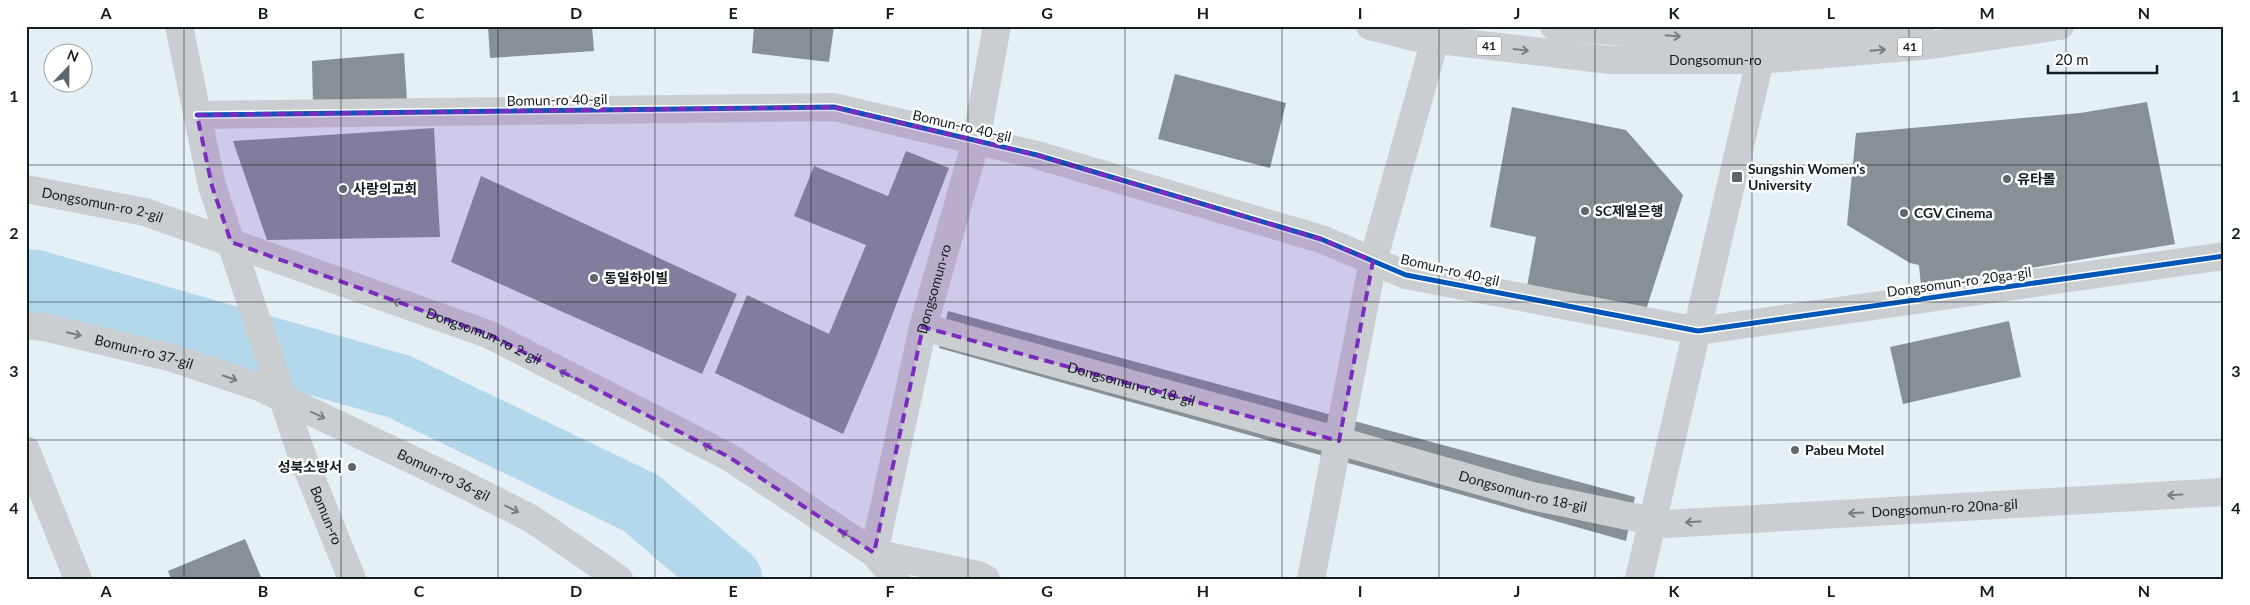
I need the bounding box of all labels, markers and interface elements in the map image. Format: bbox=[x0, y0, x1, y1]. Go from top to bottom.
text: A bbox=[99, 3, 112, 22]
text: B bbox=[258, 3, 268, 22]
text: C bbox=[414, 3, 425, 22]
text: D bbox=[570, 3, 582, 22]
text: E bbox=[728, 3, 738, 22]
text: F bbox=[885, 3, 895, 22]
text: G bbox=[1041, 3, 1053, 22]
text: H bbox=[1197, 3, 1209, 22]
text: I bbox=[1358, 3, 1362, 22]
text: J bbox=[1514, 3, 1520, 22]
text: K bbox=[1669, 3, 1681, 22]
text: L bbox=[1827, 3, 1836, 22]
text: M bbox=[1979, 3, 1995, 22]
text: N bbox=[2138, 3, 2150, 22]
one-way arrow bbox=[1664, 31, 1680, 41]
road number: 41 bbox=[1476, 36, 1502, 56]
road number: 41 bbox=[1898, 38, 1922, 56]
north arrow bbox=[42, 42, 92, 92]
scale bar bbox=[2048, 42, 2156, 74]
one-way arrow bbox=[1513, 45, 1529, 55]
one-way arrow bbox=[1870, 45, 1886, 54]
text: N bbox=[65, 46, 81, 65]
text: 20 m bbox=[2055, 50, 2089, 68]
street label: Dongsomun-ro bbox=[1669, 51, 1762, 68]
text: 1 bbox=[9, 86, 19, 105]
text: 1 bbox=[2231, 86, 2241, 105]
street label: Bomun-ro 40-gil bbox=[506, 90, 608, 109]
street label: Bomun-ro 40-gil bbox=[911, 106, 1013, 145]
place label: Sungshin Women's University bbox=[1748, 160, 1865, 193]
marker: Sungshin Women's University bbox=[1730, 170, 1744, 184]
place label: 유타몰 bbox=[2017, 170, 2056, 187]
marker: 유타몰 bbox=[2001, 173, 2013, 185]
place label: 사랑의교회 bbox=[353, 180, 417, 197]
street label: Dongsomun-ro 2-gil bbox=[40, 183, 166, 226]
marker: 사랑의교회 bbox=[337, 183, 349, 195]
place label: SC제일은행 bbox=[1595, 202, 1663, 219]
place label: CGV Cinema bbox=[1914, 204, 1993, 221]
marker: SC제일은행 bbox=[1579, 205, 1591, 217]
marker: CGV Cinema bbox=[1898, 207, 1910, 219]
text: 2 bbox=[9, 223, 19, 242]
text: 2 bbox=[2231, 223, 2241, 242]
street label: Dongsomun-ro bbox=[913, 242, 954, 335]
street label: Bomun-ro 40-gil bbox=[1399, 250, 1501, 289]
street label: Dongsomun-ro 20ga-gil bbox=[1886, 263, 2032, 300]
place label: 동일하이빌 bbox=[604, 269, 668, 286]
marker: 동일하이빌 bbox=[588, 272, 600, 284]
one-way arrow bbox=[393, 298, 409, 307]
street label: Dongsomun-ro 2-gil bbox=[424, 304, 544, 368]
one-way arrow bbox=[66, 330, 82, 339]
street label: Bomun-ro 37-gil bbox=[93, 331, 195, 372]
street label: Dongsomun-ro 18-gil bbox=[1066, 358, 1197, 409]
text: 3 bbox=[9, 361, 19, 380]
text: 3 bbox=[2231, 361, 2241, 380]
one-way arrow bbox=[558, 369, 573, 379]
one-way arrow bbox=[222, 374, 238, 383]
one-way arrow bbox=[311, 411, 326, 421]
place label: Pabeu Motel bbox=[1805, 441, 1884, 458]
one-way arrow bbox=[703, 443, 718, 453]
marker: Pabeu Motel bbox=[1789, 444, 1801, 456]
street label: Bomun-ro 36-gil bbox=[395, 445, 493, 504]
place label: 성북소방서 bbox=[278, 458, 342, 475]
marker: 성북소방서 bbox=[346, 461, 358, 473]
street label: Dongsomun-ro 18-gil bbox=[1457, 467, 1589, 515]
street label: Bomun-ro bbox=[307, 483, 346, 547]
one-way arrow bbox=[2167, 490, 2183, 499]
street label: Dongsomun-ro 20na-gil bbox=[1871, 495, 2018, 520]
text: 4 bbox=[9, 498, 19, 517]
text: 4 bbox=[2231, 498, 2241, 517]
one-way arrow bbox=[504, 505, 519, 514]
one-way arrow bbox=[1848, 508, 1864, 517]
one-way arrow bbox=[1686, 517, 1702, 526]
one-way arrow bbox=[840, 530, 854, 541]
text: A bbox=[99, 581, 112, 600]
text: B bbox=[258, 581, 268, 600]
text: C bbox=[414, 581, 425, 600]
text: D bbox=[570, 581, 582, 600]
text: E bbox=[728, 581, 738, 600]
text: F bbox=[885, 581, 895, 600]
text: G bbox=[1041, 581, 1053, 600]
text: H bbox=[1197, 581, 1209, 600]
text: I bbox=[1358, 581, 1362, 600]
text: J bbox=[1514, 581, 1520, 600]
text: K bbox=[1669, 581, 1681, 600]
text: L bbox=[1827, 581, 1836, 600]
text: M bbox=[1979, 581, 1995, 600]
text: N bbox=[2138, 581, 2150, 600]

